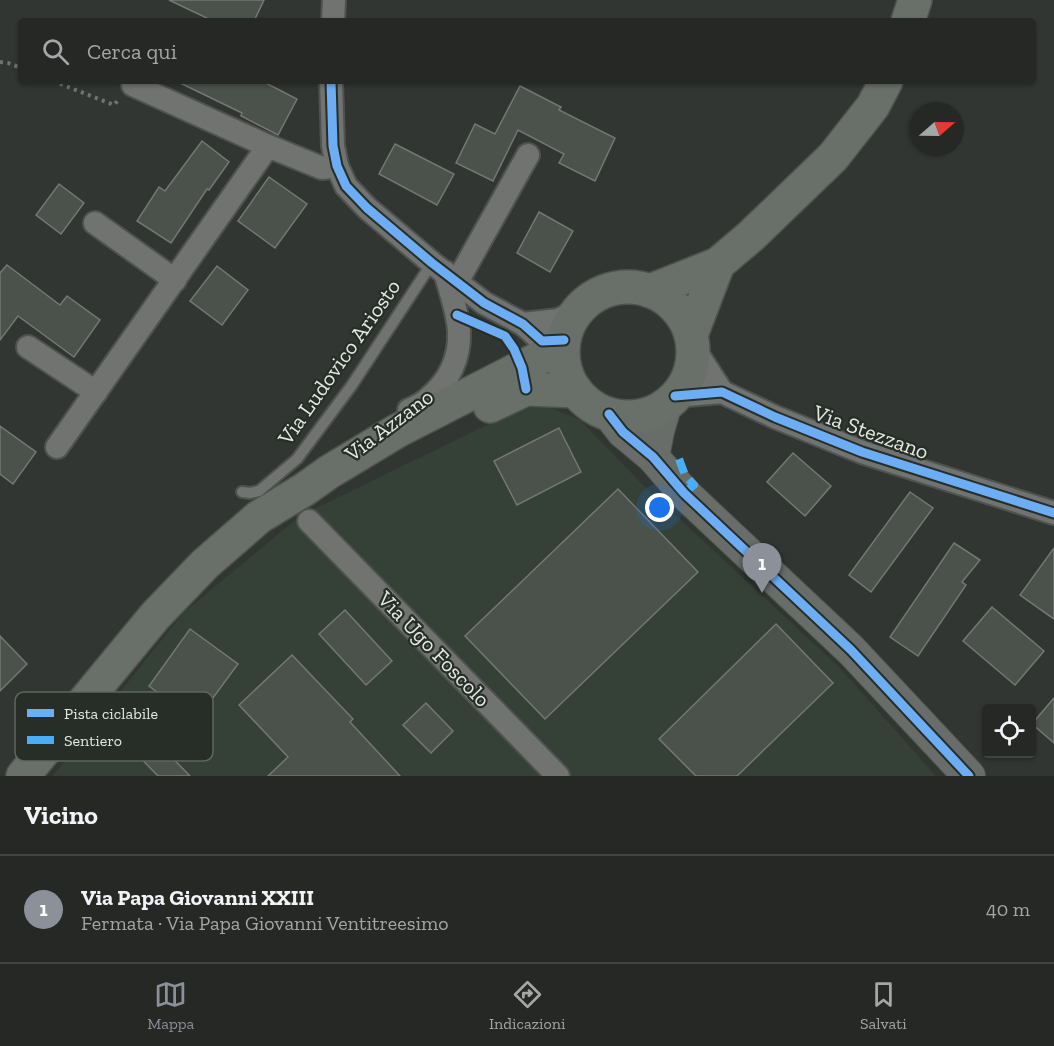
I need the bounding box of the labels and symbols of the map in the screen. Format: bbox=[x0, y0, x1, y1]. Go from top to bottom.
north arrow bbox=[910, 102, 964, 156]
street label: Via Ludovico Ariosto bbox=[271, 274, 406, 451]
street label: Via Azzano bbox=[338, 383, 439, 468]
street label: Via Stezzano bbox=[809, 398, 932, 465]
your location bbox=[645, 493, 674, 522]
pin: 1 bbox=[742, 544, 782, 593]
street label: Via Ugo Foscolo bbox=[371, 585, 496, 712]
legend bbox=[15, 692, 213, 761]
text: Pista ciclabile bbox=[64, 704, 158, 723]
text: Sentiero bbox=[64, 731, 122, 750]

